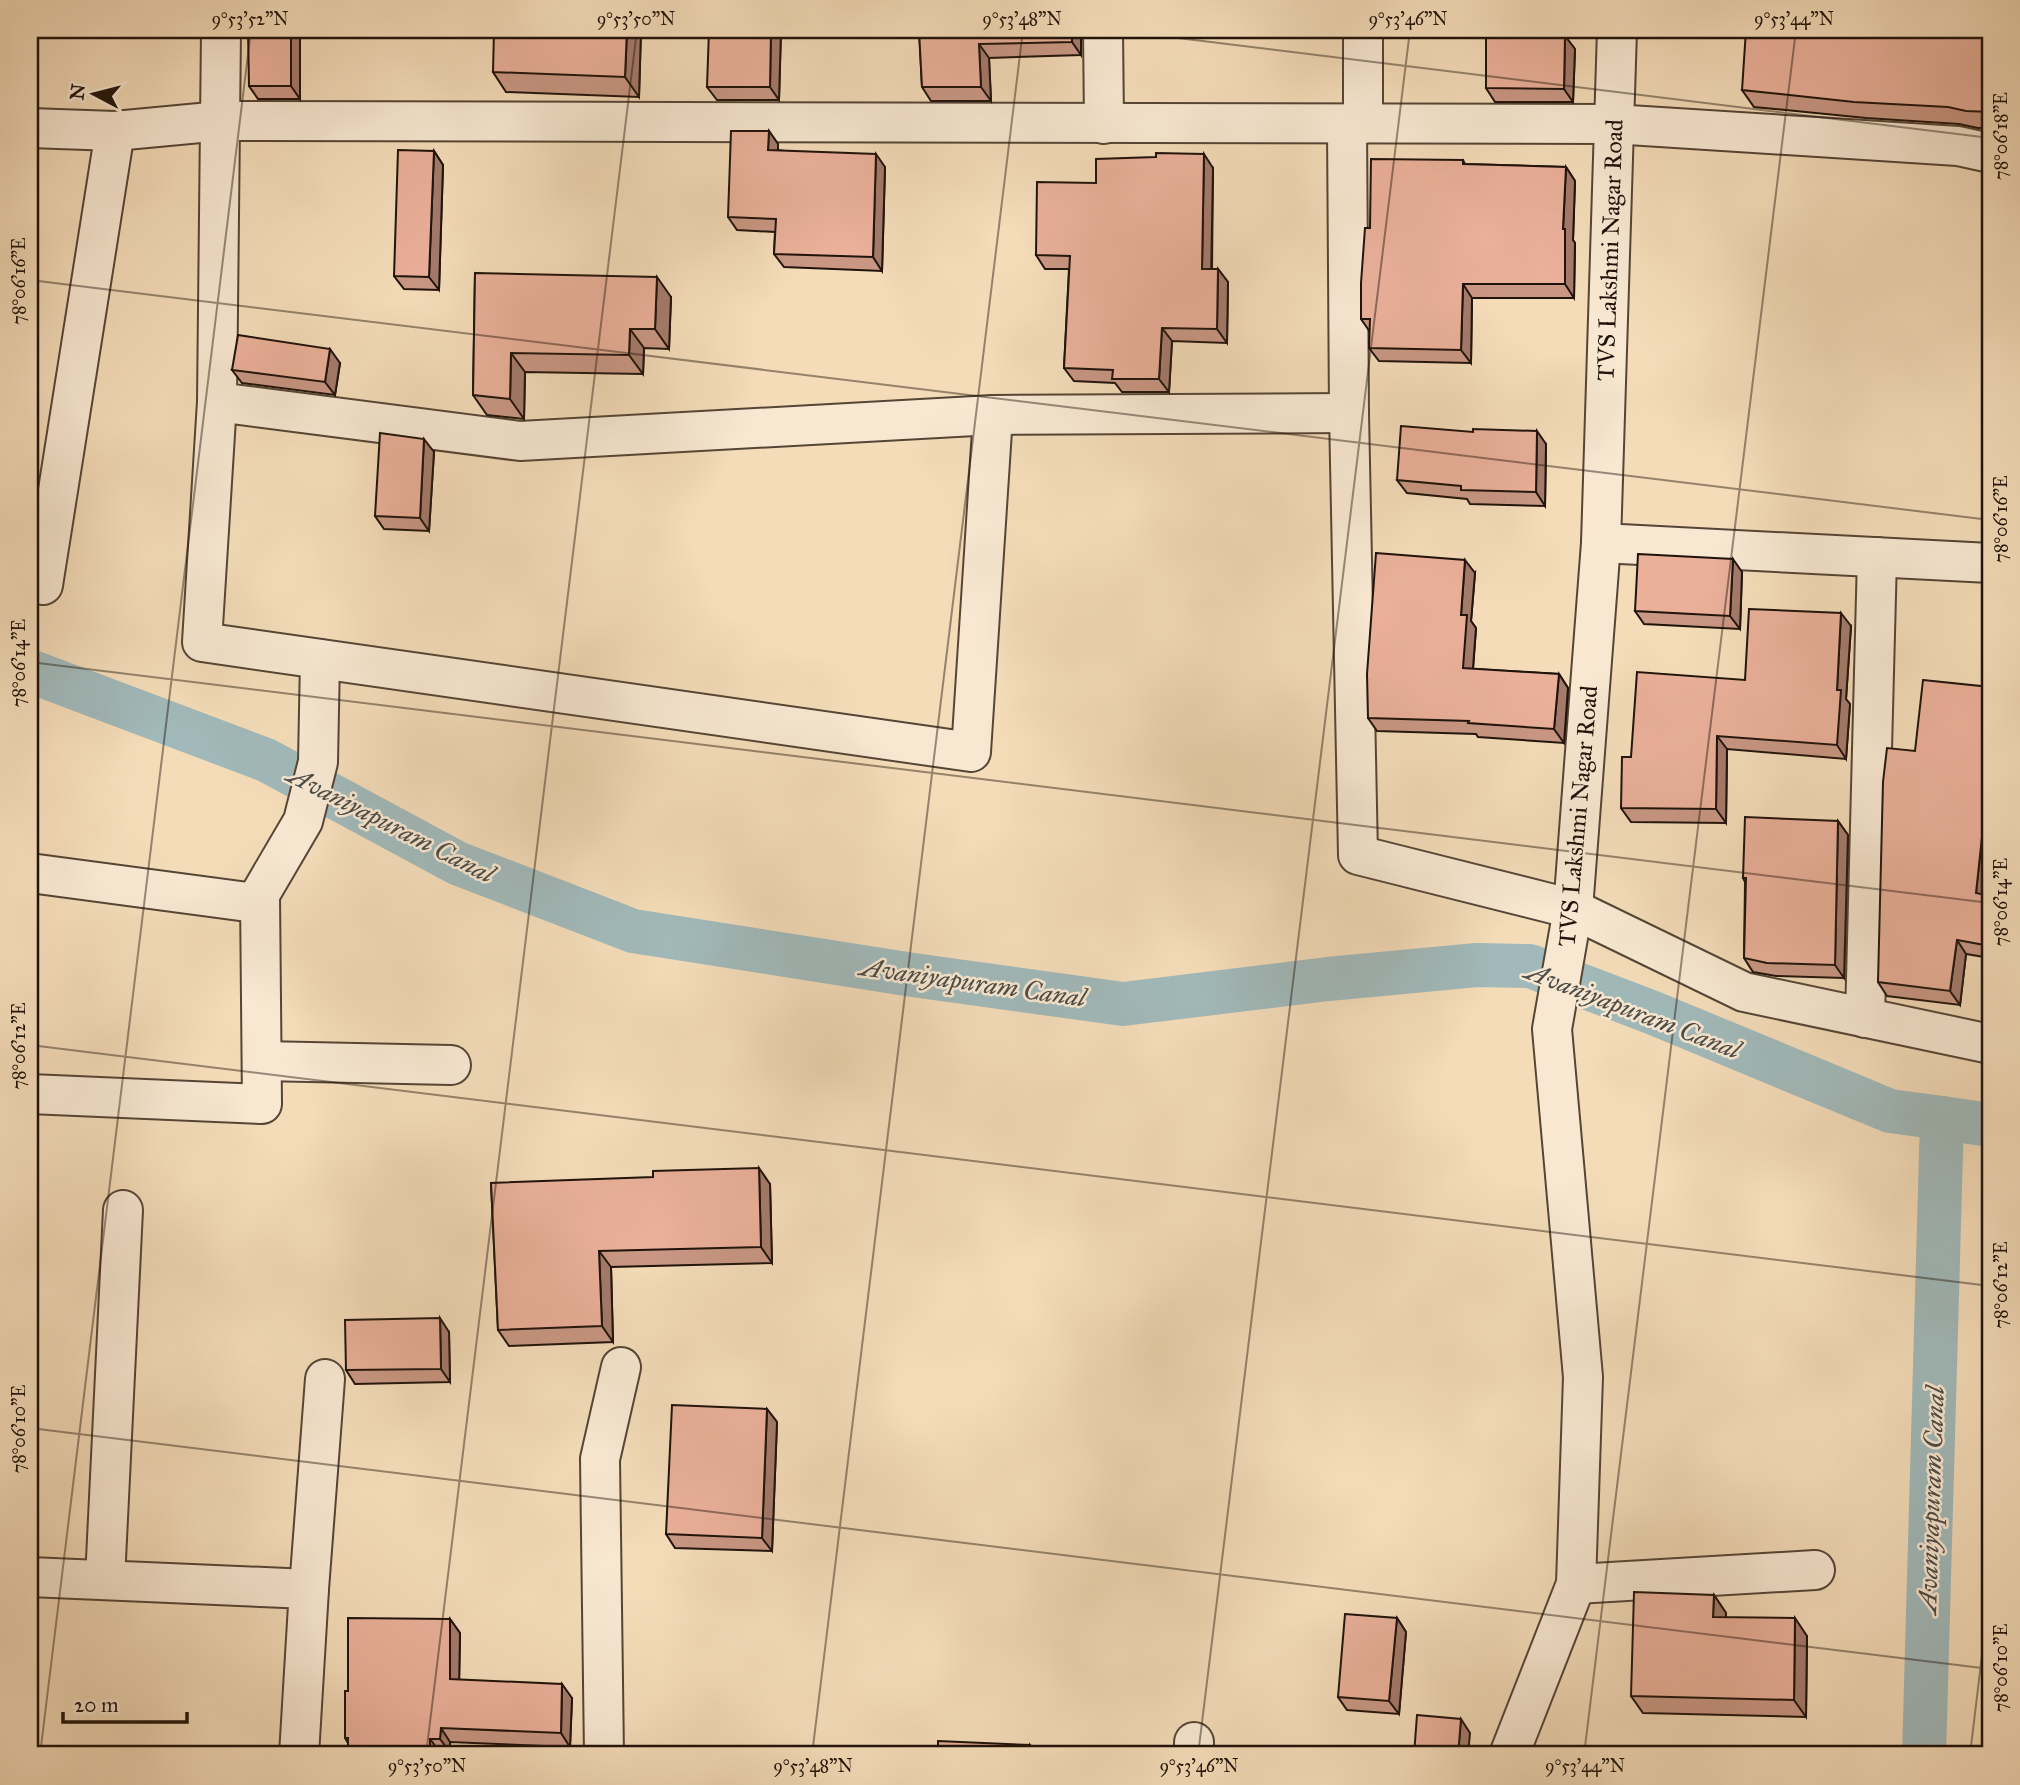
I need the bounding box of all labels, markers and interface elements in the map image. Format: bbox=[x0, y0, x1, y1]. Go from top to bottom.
text: 9°53'52"N bbox=[211, 8, 289, 30]
text: 9°53'50"N bbox=[597, 8, 675, 30]
text: 9°53'48"N bbox=[982, 8, 1062, 30]
text: 9°53'46"N bbox=[1368, 8, 1448, 30]
text: 9°53'44"N bbox=[1754, 8, 1834, 30]
north arrow bbox=[60, 60, 130, 130]
text: N bbox=[65, 83, 90, 101]
text: 78°06'18"E bbox=[1990, 92, 2012, 180]
street label: TVS Lakshmi Nagar Road bbox=[1590, 119, 1630, 381]
text: 78°06'16"E bbox=[8, 237, 30, 325]
text: 78°06'16"E bbox=[1990, 475, 2012, 563]
text: 78°06'14"E bbox=[8, 619, 30, 707]
street label: TVS Lakshmi Nagar Road bbox=[1552, 684, 1604, 948]
water label: Avaniyapuram Canal bbox=[279, 757, 501, 892]
text: 78°06'14"E bbox=[1990, 858, 2012, 946]
water label: Avaniyapuram Canal bbox=[855, 950, 1090, 1015]
water label: Avaniyapuram Canal bbox=[1518, 953, 1747, 1067]
text: 78°06'12"E bbox=[8, 1002, 30, 1090]
text: 78°06'12"E bbox=[1990, 1241, 2012, 1329]
water label: Avaniyapuram Canal bbox=[1911, 1384, 1952, 1617]
text: 78°06'10"E bbox=[8, 1385, 30, 1473]
text: 78°06'10"E bbox=[1990, 1624, 2012, 1712]
scale bar bbox=[63, 1680, 187, 1724]
text: 20 m bbox=[74, 1692, 119, 1718]
text: 9°53'50"N bbox=[388, 1755, 466, 1777]
text: 9°53'48"N bbox=[773, 1755, 853, 1777]
text: 9°53'46"N bbox=[1159, 1755, 1239, 1777]
text: 9°53'44"N bbox=[1545, 1755, 1625, 1777]

